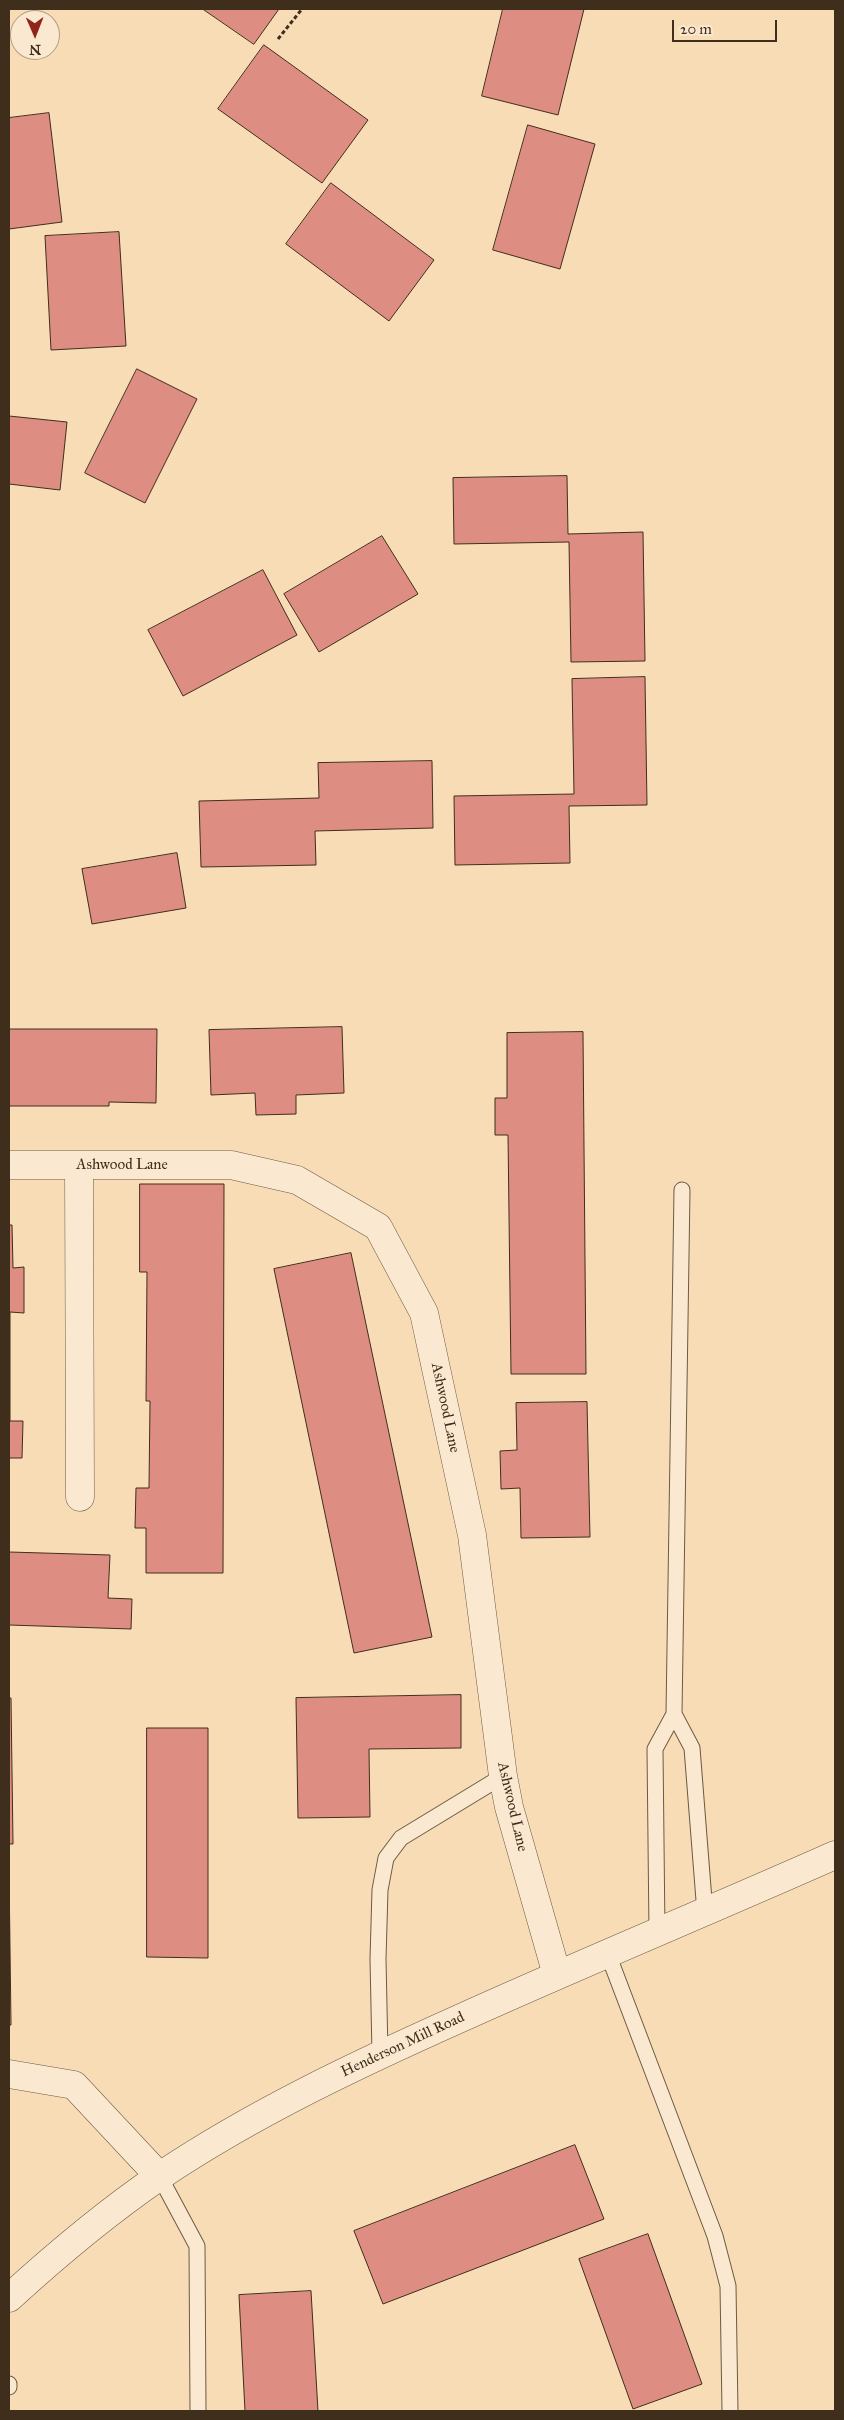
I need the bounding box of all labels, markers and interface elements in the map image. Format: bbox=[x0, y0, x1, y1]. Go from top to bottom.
north arrow bbox=[10, 10, 60, 60]
scale bar bbox=[674, 10, 779, 42]
text: 20 m bbox=[680, 20, 712, 38]
text: N bbox=[29, 41, 41, 58]
street label: Ashwood Lane bbox=[76, 1156, 168, 1174]
street label: Ashwood Lane bbox=[427, 1361, 463, 1455]
street label: Ashwood Lane bbox=[493, 1760, 531, 1854]
street label: Henderson Mill Road bbox=[338, 2009, 468, 2081]

